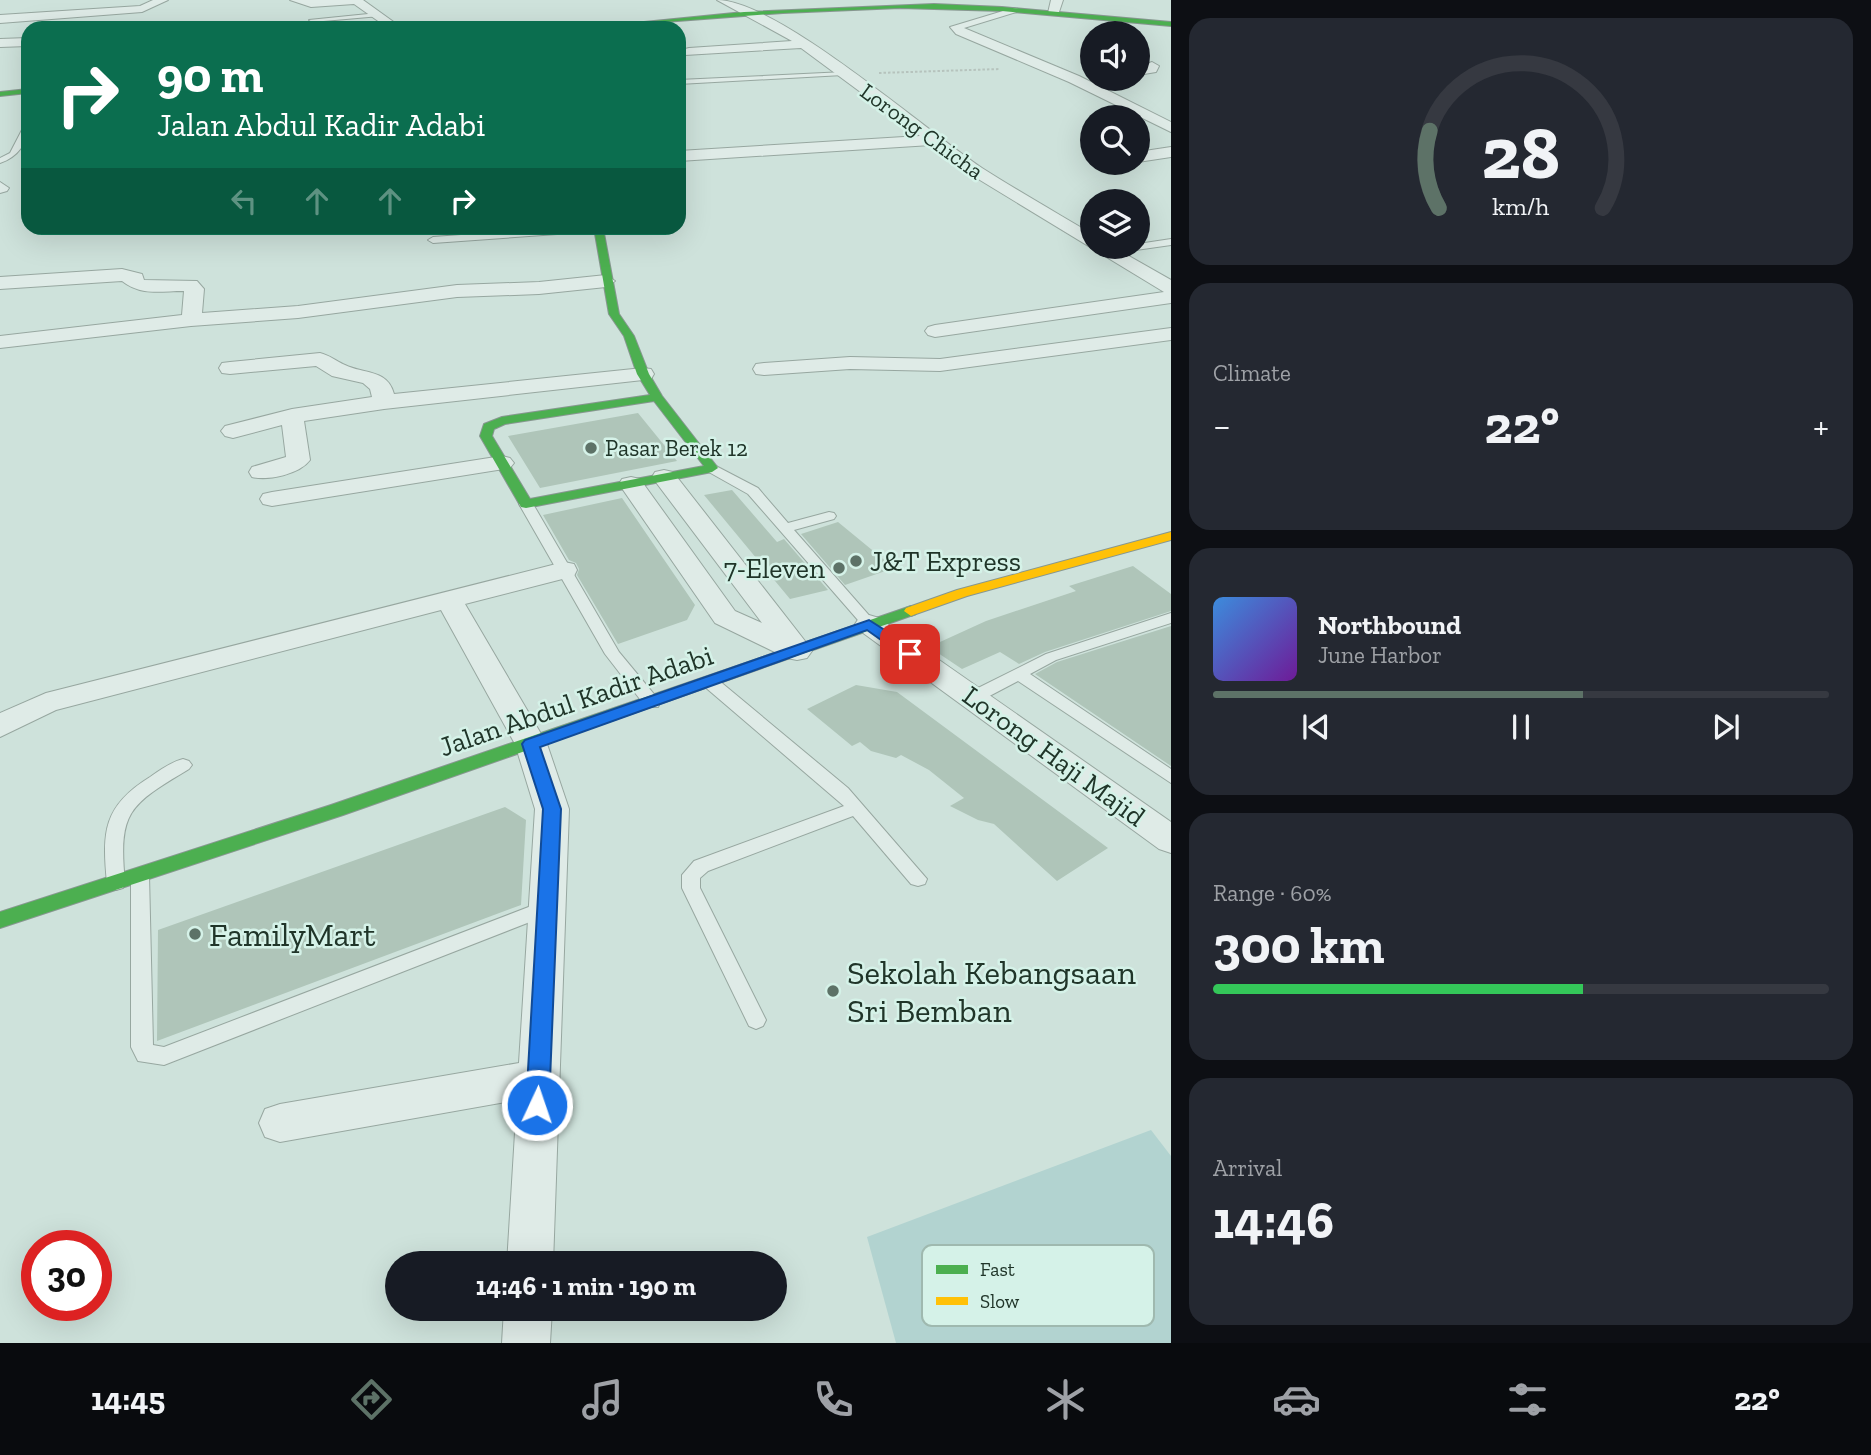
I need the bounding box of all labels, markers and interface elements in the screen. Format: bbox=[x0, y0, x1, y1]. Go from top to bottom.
map controls bbox=[1080, 21, 1150, 259]
button: sound bbox=[1080, 21, 1150, 91]
text: 90 m bbox=[157, 46, 264, 105]
icon: right bbox=[42, 49, 133, 140]
street label: Lorong Chicha bbox=[855, 77, 989, 185]
button: search bbox=[1080, 105, 1150, 175]
text: Jalan Abdul Kadir Adabi bbox=[157, 106, 485, 144]
text: 28 bbox=[1482, 109, 1560, 197]
icon: left bbox=[225, 182, 263, 220]
icon: ahead bbox=[298, 182, 336, 220]
icon: ahead bbox=[371, 182, 409, 220]
icon: right bbox=[444, 182, 482, 220]
button: layers bbox=[1080, 189, 1150, 259]
text: km/h bbox=[1492, 190, 1550, 220]
text: Climate bbox=[1213, 359, 1291, 387]
text: 22° bbox=[1485, 394, 1559, 456]
text: − bbox=[1213, 403, 1231, 449]
text: + bbox=[1813, 403, 1829, 449]
place label: Pasar Berek 12 bbox=[605, 434, 748, 462]
marker: Pasar Berek 12 bbox=[583, 440, 599, 456]
place label: J&T Express bbox=[870, 545, 1021, 578]
place label: 7-Eleven bbox=[724, 552, 825, 585]
marker: J&T Express bbox=[848, 553, 864, 569]
marker: 7-Eleven bbox=[831, 560, 847, 576]
text: Northbound bbox=[1318, 609, 1461, 641]
pin bbox=[880, 624, 940, 684]
icon: arrive bbox=[891, 635, 929, 673]
street label: Jalan Abdul Kadir Adabi bbox=[435, 639, 717, 763]
text: June Harbor bbox=[1318, 641, 1442, 669]
street label: Lorong Haji Majid bbox=[956, 679, 1152, 833]
icon: previous bbox=[1297, 708, 1335, 746]
icon: pause bbox=[1502, 708, 1540, 746]
icon: next bbox=[1707, 708, 1745, 746]
text: Range · 60% bbox=[1213, 879, 1332, 907]
text: 300 km bbox=[1213, 914, 1385, 976]
place label: FamilyMart bbox=[209, 915, 376, 954]
marker: FamilyMart bbox=[187, 926, 203, 942]
place label: Sekolah Kebangsaan Sri Bemban bbox=[847, 953, 1136, 1030]
marker: Sekolah Kebangsaan Sri Bemban bbox=[825, 983, 841, 999]
position arrow bbox=[500, 1068, 574, 1142]
text: Arrival bbox=[1213, 1154, 1282, 1182]
text: 14:46 bbox=[1213, 1189, 1334, 1251]
speed limit sign: 30 bbox=[21, 1230, 112, 1321]
legend bbox=[922, 1245, 1154, 1326]
text: Fast bbox=[980, 1258, 1015, 1281]
text: 14:46 · 1 min · 190 m bbox=[476, 1270, 696, 1302]
text: Slow bbox=[980, 1290, 1020, 1313]
icon: directions bbox=[347, 1375, 396, 1424]
icon: music bbox=[578, 1375, 627, 1424]
icon: phone bbox=[809, 1375, 858, 1424]
icon: climate bbox=[1041, 1375, 1090, 1424]
icon: car bbox=[1272, 1375, 1321, 1424]
icon: filters bbox=[1503, 1375, 1552, 1424]
text: 14:45 bbox=[91, 1380, 165, 1418]
text: 22° bbox=[1734, 1380, 1780, 1418]

